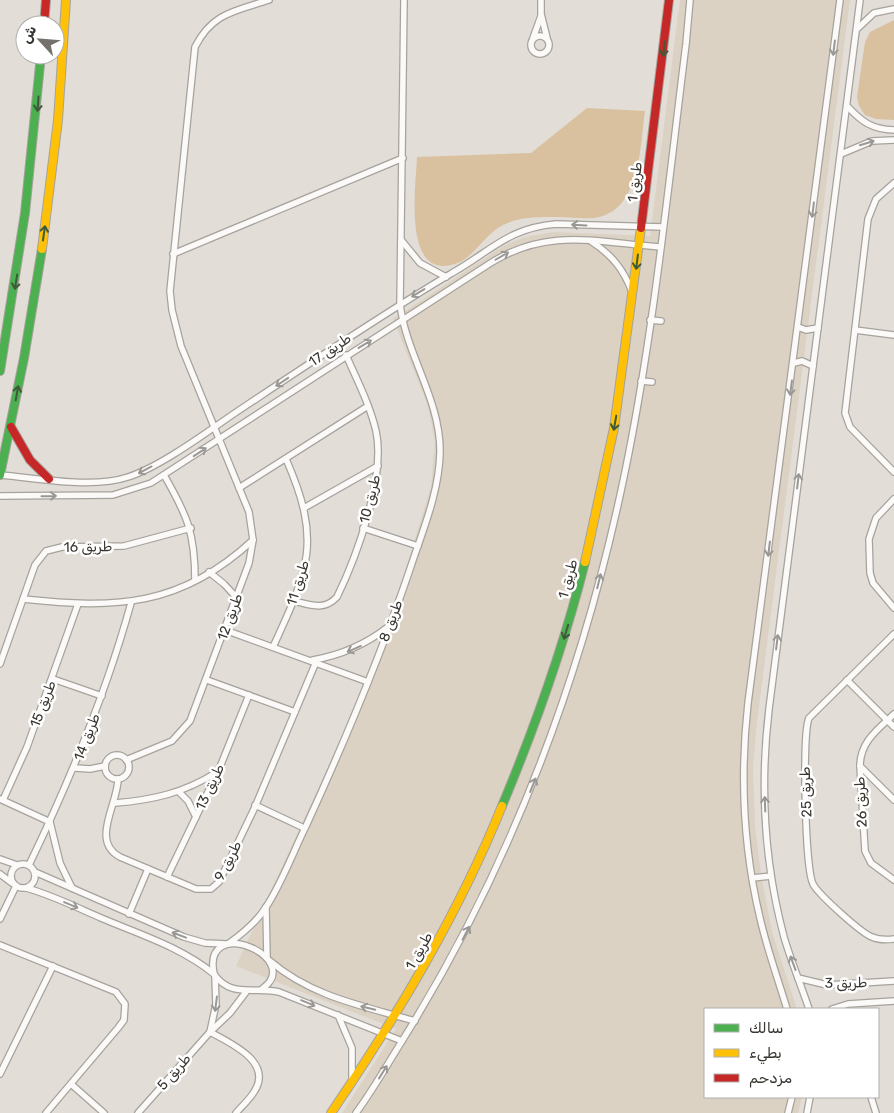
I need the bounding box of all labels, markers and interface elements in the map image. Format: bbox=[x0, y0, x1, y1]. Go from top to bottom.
north arrow bbox=[15, 15, 65, 65]
text: ش bbox=[17, 23, 40, 46]
one-way arrow bbox=[659, 40, 669, 56]
one-way arrow bbox=[828, 40, 838, 56]
one-way arrow bbox=[33, 95, 42, 111]
one-way arrow bbox=[858, 138, 874, 148]
street label: طريق 1 bbox=[624, 161, 646, 203]
one-way arrow bbox=[808, 201, 818, 217]
one-way arrow bbox=[571, 221, 587, 230]
one-way arrow bbox=[39, 225, 49, 241]
one-way arrow bbox=[494, 251, 509, 261]
one-way arrow bbox=[632, 253, 642, 269]
one-way arrow bbox=[11, 274, 21, 290]
one-way arrow bbox=[411, 289, 425, 299]
street label: طريق 17 bbox=[306, 330, 355, 370]
one-way arrow bbox=[358, 338, 372, 348]
one-way arrow bbox=[275, 377, 289, 387]
one-way arrow bbox=[786, 380, 796, 396]
one-way arrow bbox=[13, 385, 23, 401]
one-way arrow bbox=[609, 414, 619, 430]
one-way arrow bbox=[193, 447, 207, 457]
one-way arrow bbox=[137, 465, 152, 475]
street label: طريق 10 bbox=[356, 473, 384, 525]
one-way arrow bbox=[794, 473, 804, 489]
one-way arrow bbox=[40, 491, 56, 501]
street label: طريق 16 bbox=[64, 538, 113, 556]
one-way arrow bbox=[763, 541, 773, 557]
street label: طريق 1 bbox=[555, 557, 581, 601]
street label: طريق 11 bbox=[283, 558, 313, 608]
one-way arrow bbox=[595, 573, 604, 589]
street label: طريق 12 bbox=[214, 591, 246, 643]
street label: طريق 8 bbox=[376, 598, 406, 644]
one-way arrow bbox=[560, 624, 570, 640]
one-way arrow bbox=[773, 634, 783, 650]
one-way arrow bbox=[347, 644, 362, 654]
street label: طريق 15 bbox=[26, 678, 60, 730]
street label: طريق 14 bbox=[70, 711, 104, 763]
street label: طريق 13 bbox=[192, 761, 228, 813]
street label: طريق 25 bbox=[797, 766, 815, 818]
street label: طريق 26 bbox=[851, 776, 871, 828]
one-way arrow bbox=[529, 778, 538, 793]
one-way arrow bbox=[760, 796, 769, 812]
street label: طريق 9 bbox=[211, 838, 245, 884]
one-way arrow bbox=[63, 901, 78, 911]
one-way arrow bbox=[461, 925, 471, 940]
street label: طريق 1 bbox=[402, 929, 436, 973]
one-way arrow bbox=[172, 930, 187, 939]
one-way arrow bbox=[788, 956, 797, 971]
street label: طريق 3 bbox=[825, 974, 868, 992]
one-way arrow bbox=[210, 996, 220, 1012]
one-way arrow bbox=[300, 998, 315, 1008]
one-way arrow bbox=[360, 1003, 376, 1012]
legend bbox=[704, 1008, 879, 1098]
text: سالك bbox=[749, 1019, 784, 1037]
text: بطيء bbox=[749, 1044, 782, 1065]
street label: طريق 5 bbox=[154, 1050, 194, 1094]
one-way arrow bbox=[378, 1066, 388, 1080]
text: مزدحم bbox=[749, 1069, 792, 1088]

